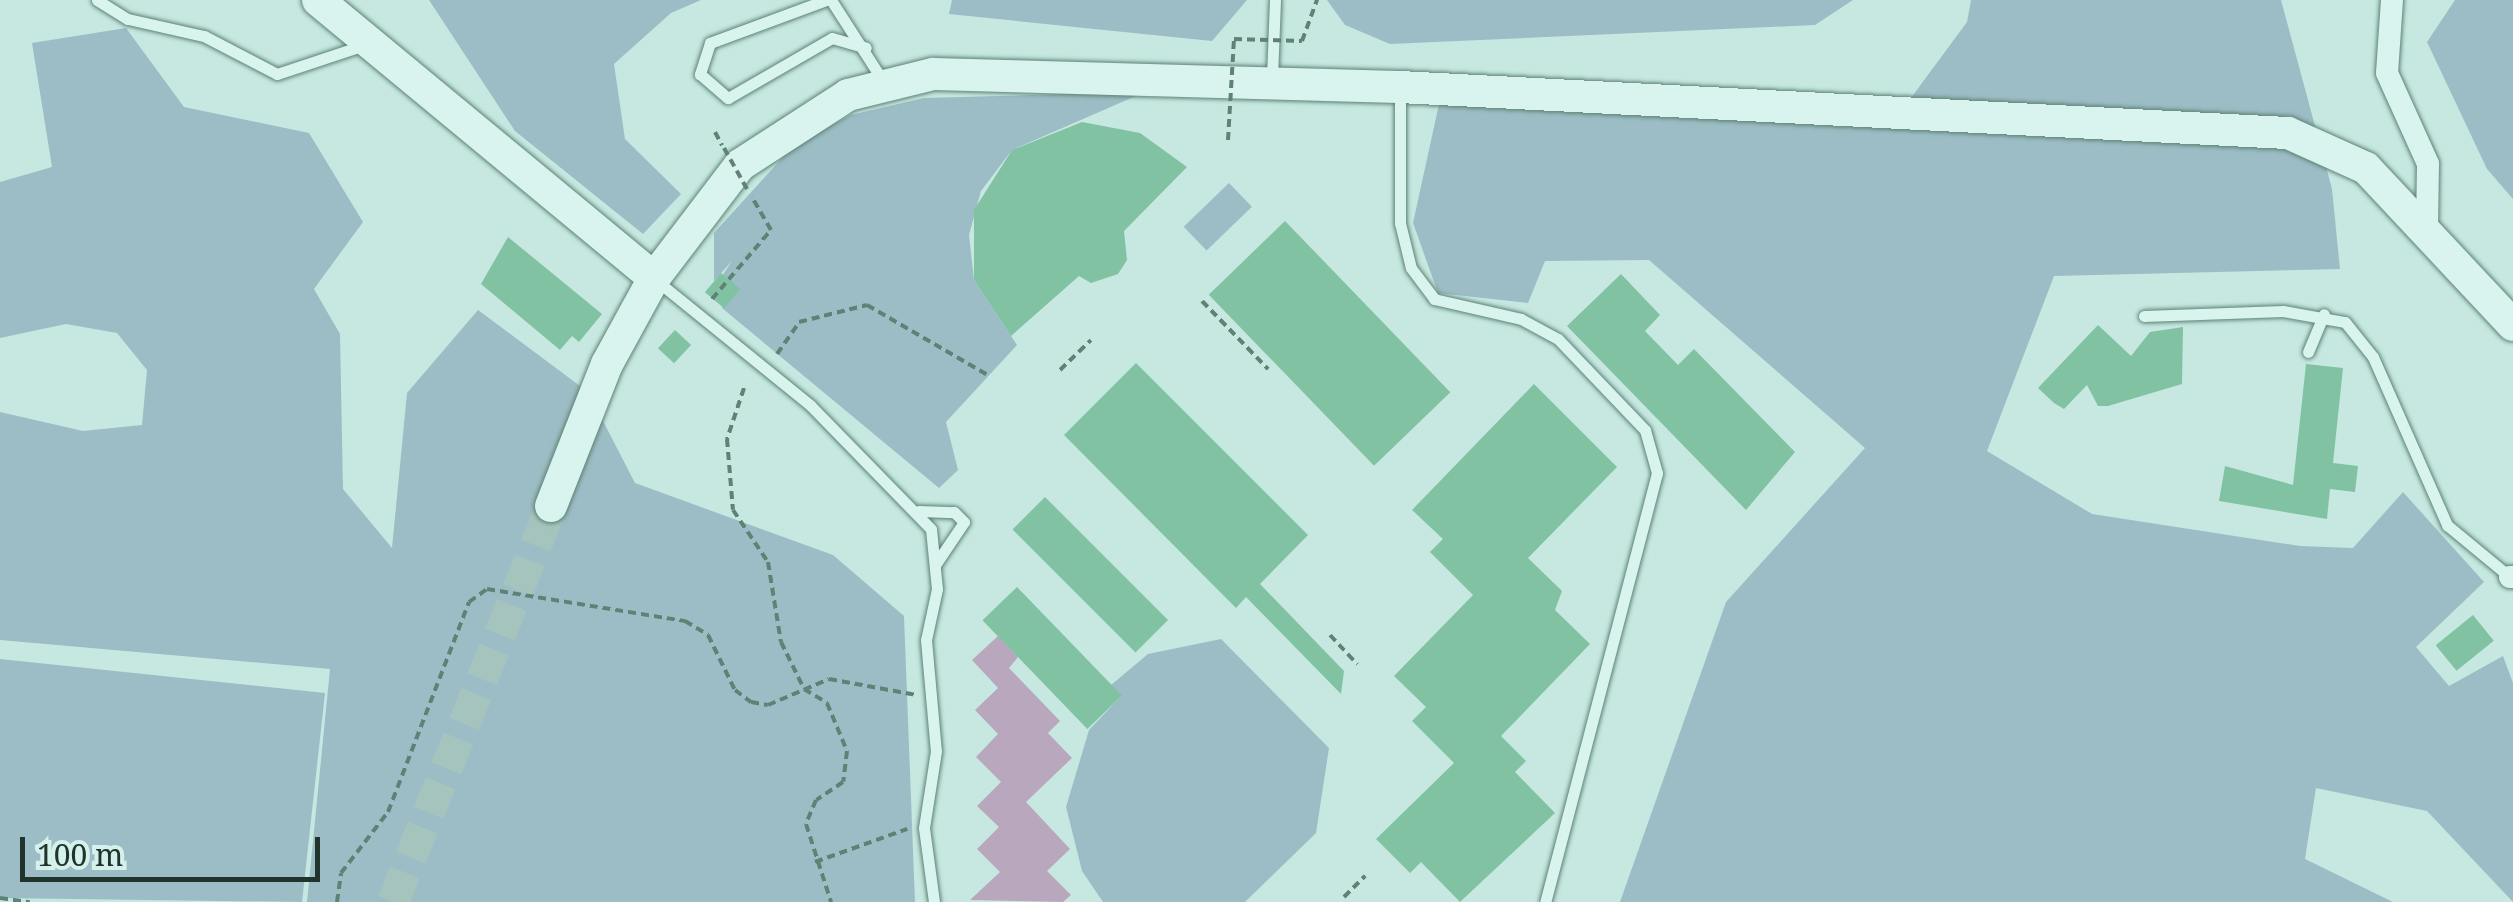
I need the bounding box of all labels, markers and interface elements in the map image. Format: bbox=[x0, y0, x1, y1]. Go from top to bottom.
scale bar bbox=[25, 817, 325, 879]
text: 100 m bbox=[37, 834, 123, 875]

